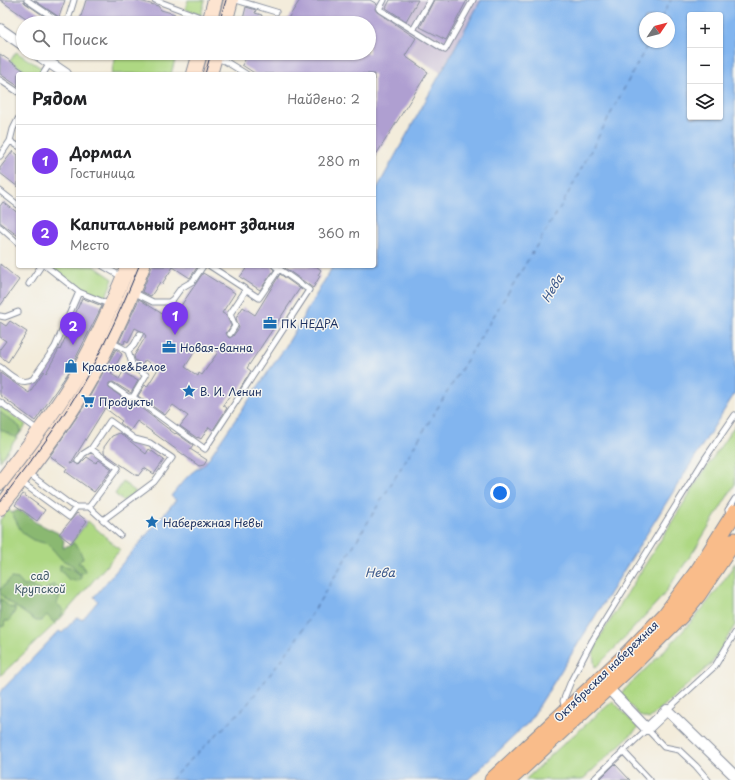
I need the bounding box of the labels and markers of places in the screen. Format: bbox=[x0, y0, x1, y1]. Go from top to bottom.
pin: 1 bbox=[162, 302, 188, 335]
pin: 2 bbox=[60, 312, 86, 345]
office icon: ПК НЕДРА bbox=[262, 315, 278, 331]
place label: ПК НЕДРА bbox=[281, 315, 339, 332]
office icon: Новая-ванна bbox=[161, 339, 177, 355]
place label: Новая-ванна bbox=[180, 339, 253, 356]
shop icon: Красное&Белое bbox=[63, 358, 79, 374]
place label: Красное&Белое bbox=[82, 358, 166, 375]
place icon: В. И. Ленин bbox=[181, 383, 197, 399]
place label: В. И. Ленин bbox=[200, 383, 262, 400]
supermarket icon: Продукты bbox=[80, 393, 96, 409]
place label: Продукты bbox=[99, 393, 153, 410]
place icon: Набережная Невы bbox=[144, 514, 160, 530]
place label: Набережная Невы bbox=[163, 514, 263, 531]

